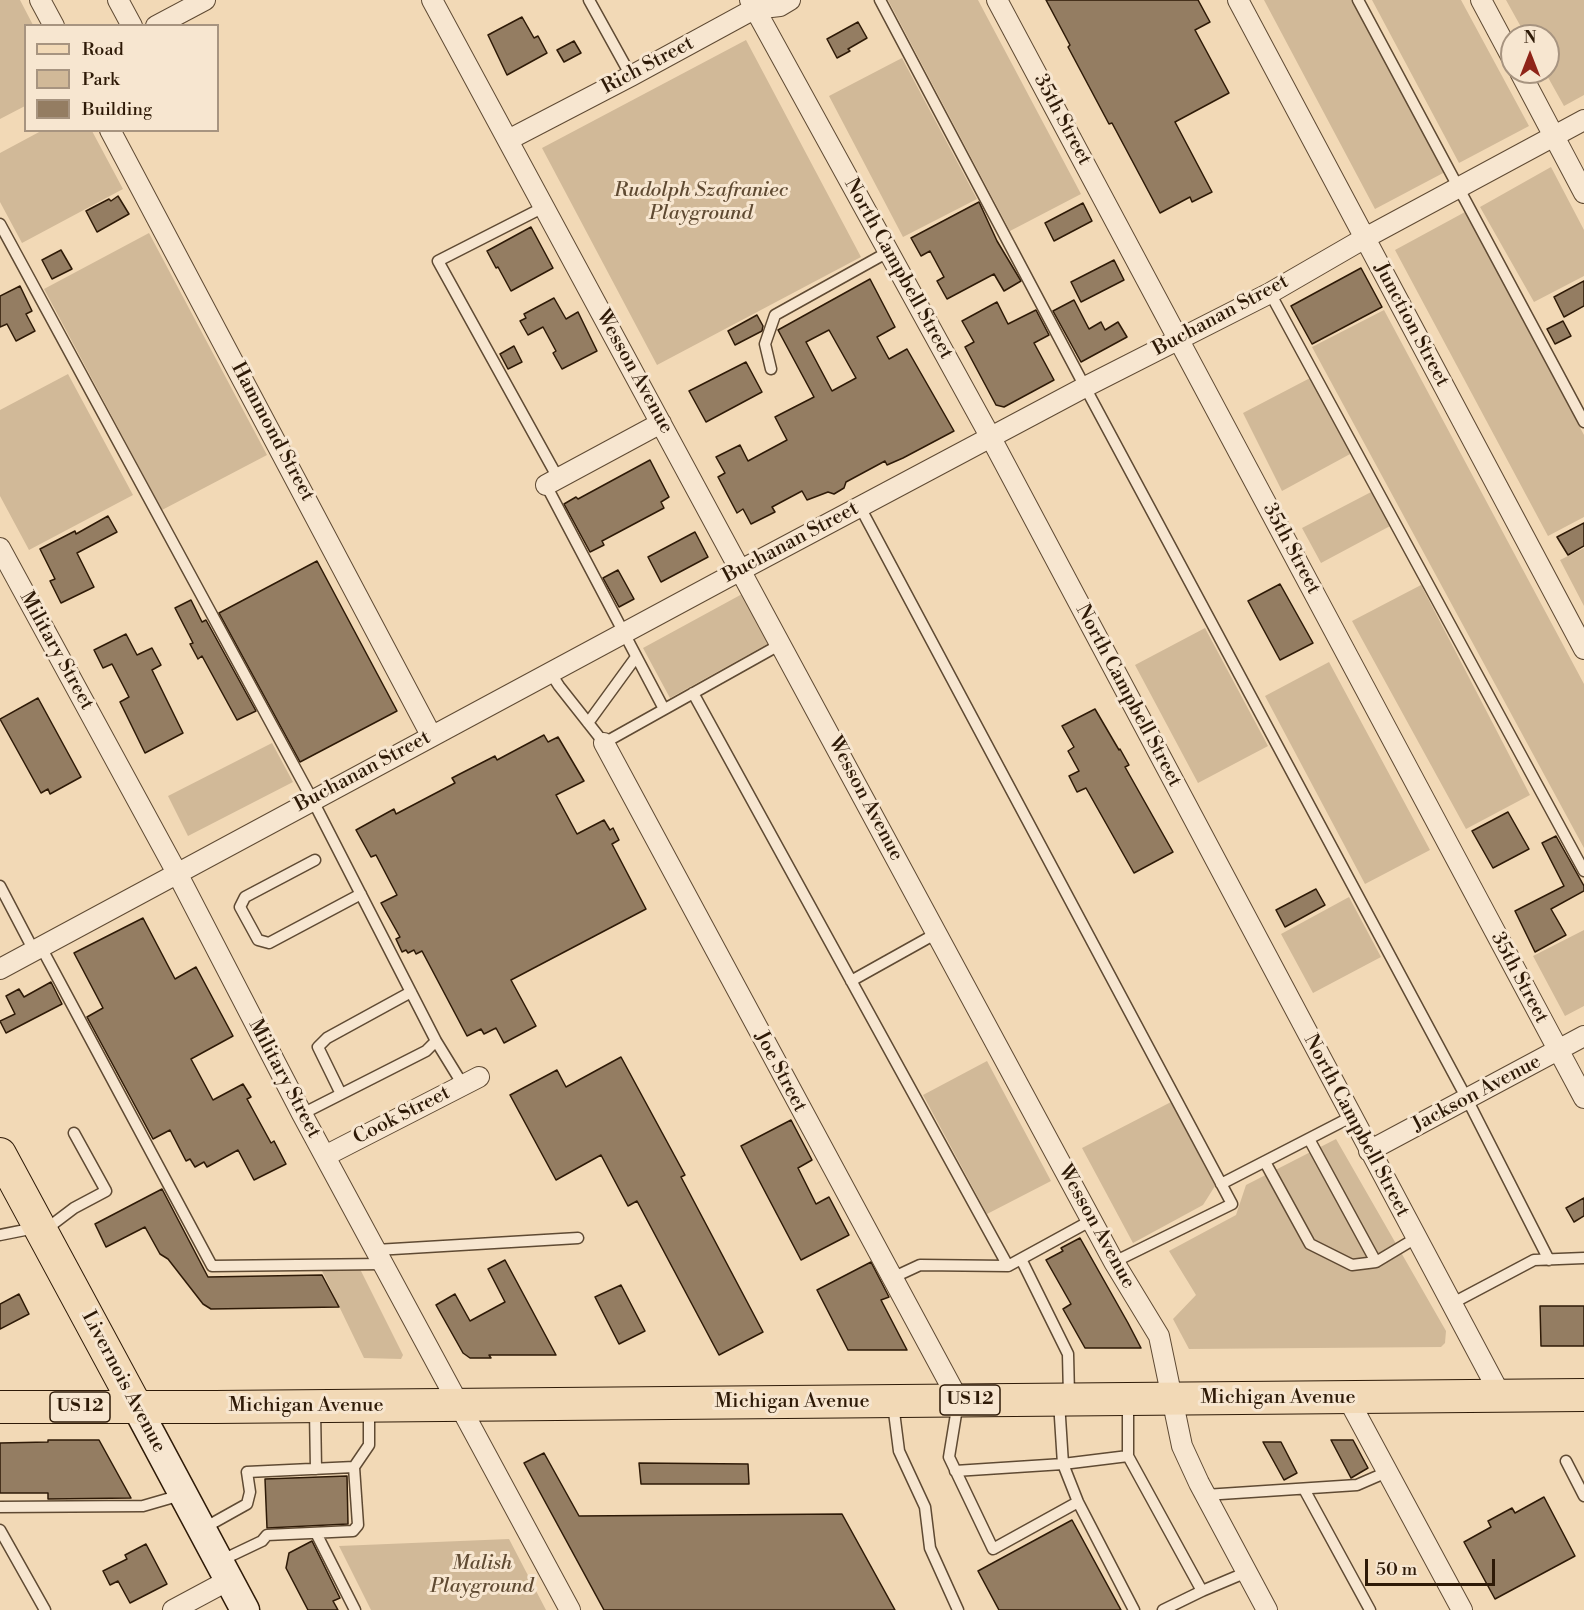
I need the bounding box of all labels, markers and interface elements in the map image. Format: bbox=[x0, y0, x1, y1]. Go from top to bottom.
legend bbox=[24, 24, 219, 132]
north arrow bbox=[1500, 24, 1560, 84]
text: N bbox=[1524, 28, 1536, 48]
street label: Rich Street bbox=[598, 32, 698, 100]
text: Road bbox=[82, 38, 124, 61]
text: Park bbox=[82, 68, 119, 91]
street label: 35th Street bbox=[1028, 70, 1096, 170]
text: Building bbox=[82, 98, 152, 121]
street label: North Campbell Street bbox=[838, 174, 958, 364]
park label: Rudolph Szafraniec Playground bbox=[614, 179, 788, 226]
street label: Junction Street bbox=[1368, 259, 1454, 391]
street label: Buchanan Street bbox=[1149, 270, 1293, 362]
street label: Wesson Avenue bbox=[590, 306, 678, 438]
street label: Hammond Street bbox=[225, 358, 319, 506]
street label: Buchanan Street bbox=[719, 497, 863, 589]
street label: 35th Street bbox=[1257, 499, 1325, 599]
street label: Military Street bbox=[14, 588, 98, 714]
street label: North Campbell Street bbox=[1070, 601, 1186, 791]
street label: Buchanan Street bbox=[291, 726, 435, 818]
street label: Wesson Avenue bbox=[822, 733, 908, 865]
street label: 35th Street bbox=[1485, 928, 1553, 1028]
street label: Military Street bbox=[243, 1015, 325, 1143]
street label: Joe Street bbox=[749, 1027, 811, 1117]
street label: North Campbell Street bbox=[1298, 1031, 1414, 1221]
street label: Jackson Avenue bbox=[1409, 1050, 1545, 1138]
street label: Cook Street bbox=[350, 1081, 454, 1151]
street label: Wesson Avenue bbox=[1052, 1161, 1140, 1293]
street label: Livernois Avenue bbox=[76, 1307, 170, 1457]
road number: US 12 bbox=[940, 1385, 1000, 1415]
street label: Michigan Avenue bbox=[1200, 1386, 1356, 1410]
street label: Michigan Avenue bbox=[714, 1390, 870, 1414]
road number: US 12 bbox=[50, 1392, 110, 1422]
street label: Michigan Avenue bbox=[228, 1394, 384, 1418]
scale bar bbox=[1368, 1547, 1498, 1585]
park label: Malish Playground bbox=[430, 1552, 534, 1599]
text: 50 m bbox=[1376, 1558, 1417, 1581]

